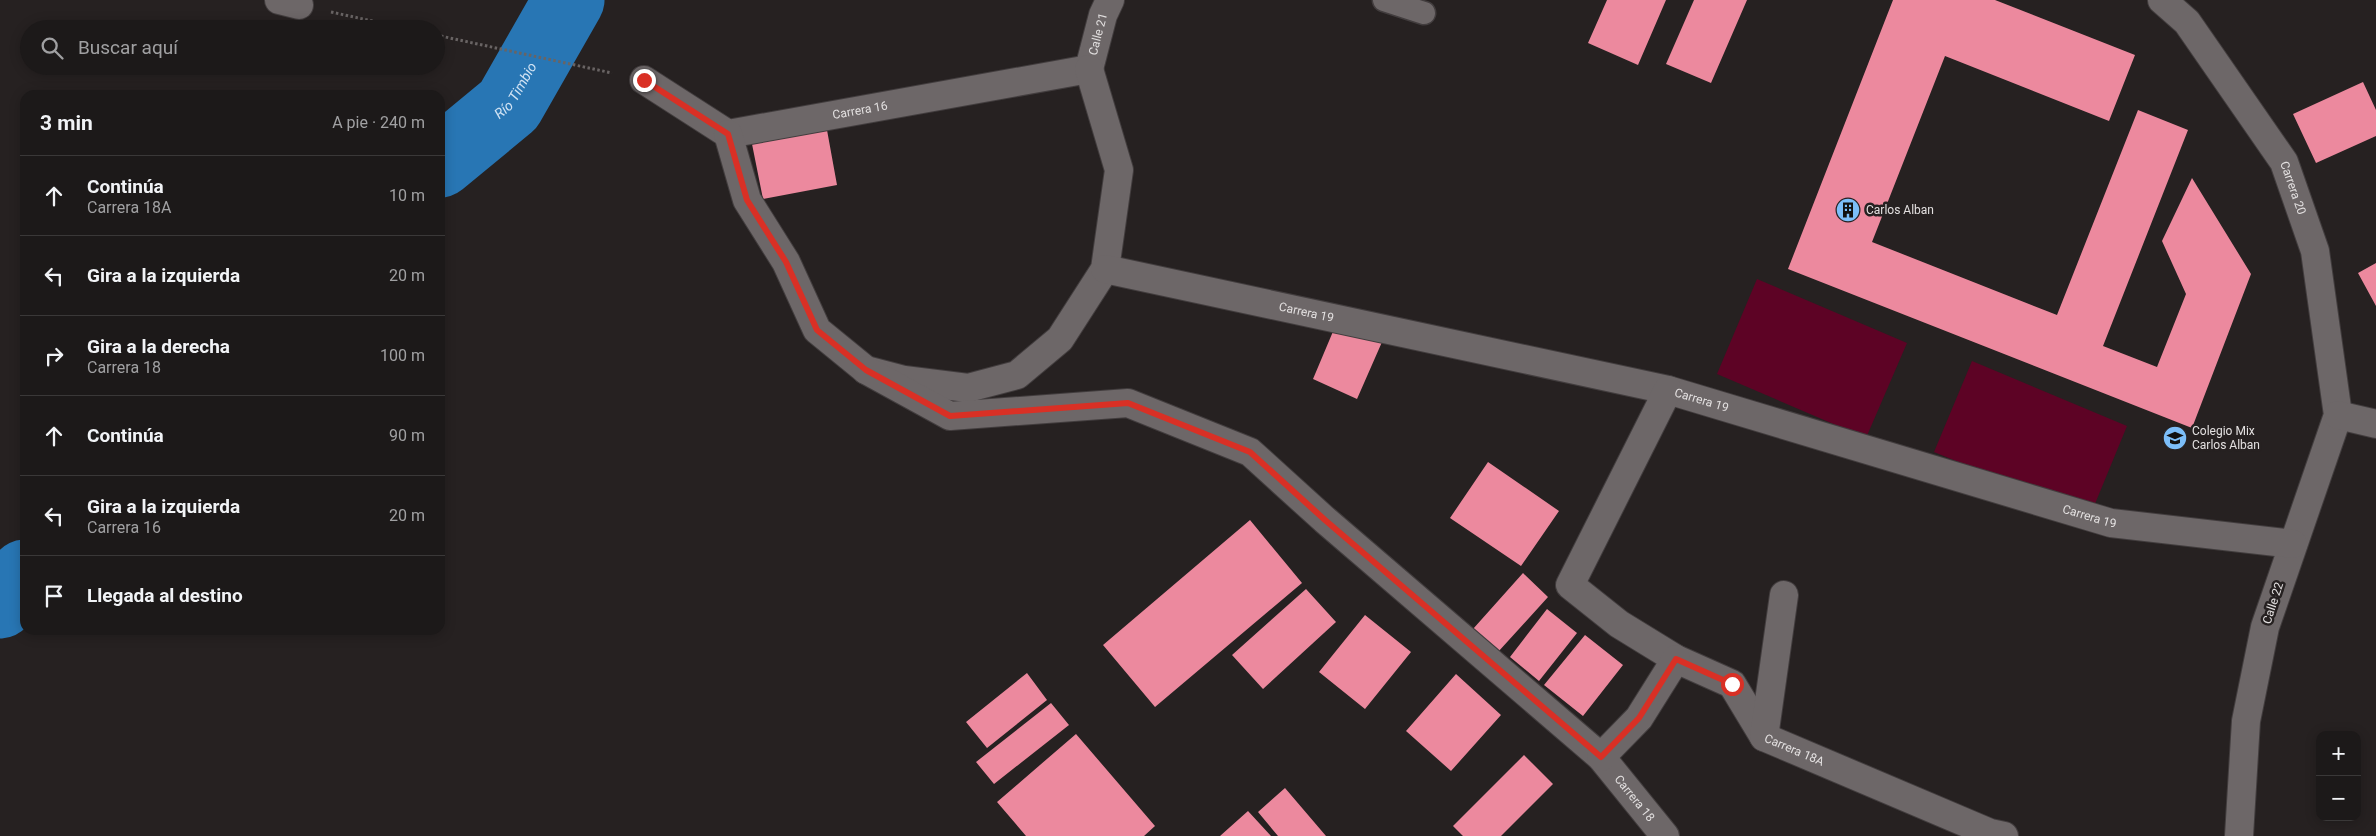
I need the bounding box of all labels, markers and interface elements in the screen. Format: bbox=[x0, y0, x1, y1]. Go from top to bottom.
street label: Calle 21 bbox=[1086, 12, 1110, 57]
search box bbox=[20, 20, 445, 75]
icon: search bbox=[38, 34, 66, 62]
text: Buscar aquí bbox=[78, 36, 178, 59]
water label: Río Timbio bbox=[491, 59, 540, 122]
route end bbox=[633, 69, 656, 92]
street label: Carrera 16 bbox=[831, 98, 889, 122]
text: 3 min bbox=[40, 111, 93, 135]
text: A pie · 240 m bbox=[332, 113, 425, 132]
street label: Carrera 20 bbox=[2277, 159, 2309, 217]
text: Continúa bbox=[87, 175, 164, 198]
icon: ahead bbox=[40, 182, 68, 210]
text: 10 m bbox=[389, 186, 425, 205]
building icon: Carlos Alban bbox=[1835, 197, 1861, 223]
text: Carrera 18A bbox=[87, 198, 172, 217]
place label: Carlos Alban bbox=[1866, 203, 1934, 217]
icon: left bbox=[40, 262, 68, 290]
text: Gira a la izquierda bbox=[87, 264, 240, 287]
text: 20 m bbox=[389, 266, 425, 285]
street label: Carrera 19 bbox=[1278, 300, 1335, 325]
text: Gira a la derecha bbox=[87, 335, 230, 358]
icon: right bbox=[40, 342, 68, 370]
text: 100 m bbox=[380, 346, 425, 365]
text: Carrera 18 bbox=[87, 358, 161, 377]
street label: Carrera 19 bbox=[1673, 385, 1730, 415]
icon: ahead bbox=[40, 422, 68, 450]
text: Continúa bbox=[87, 424, 164, 447]
place label: Colegio Mix Carlos Alban bbox=[2192, 424, 2260, 452]
school or university icon: Colegio Mix Carlos Alban bbox=[2162, 425, 2188, 451]
text: 90 m bbox=[389, 426, 425, 445]
text: Gira a la izquierda bbox=[87, 495, 240, 518]
icon: left bbox=[40, 502, 68, 530]
street label: Carrera 19 bbox=[2061, 502, 2117, 531]
text: 20 m bbox=[389, 506, 425, 525]
text: Carrera 16 bbox=[87, 518, 161, 537]
street label: Calle 22 bbox=[2260, 580, 2286, 626]
icon: arrive bbox=[40, 582, 68, 610]
text: Llegada al destino bbox=[87, 584, 243, 607]
route start bbox=[1721, 673, 1744, 696]
street label: Carrera 18A bbox=[1762, 731, 1826, 769]
map controls bbox=[2316, 731, 2361, 821]
button: + bbox=[2316, 731, 2361, 776]
street label: Carrera 18 bbox=[1612, 772, 1658, 825]
button: − bbox=[2316, 776, 2361, 821]

